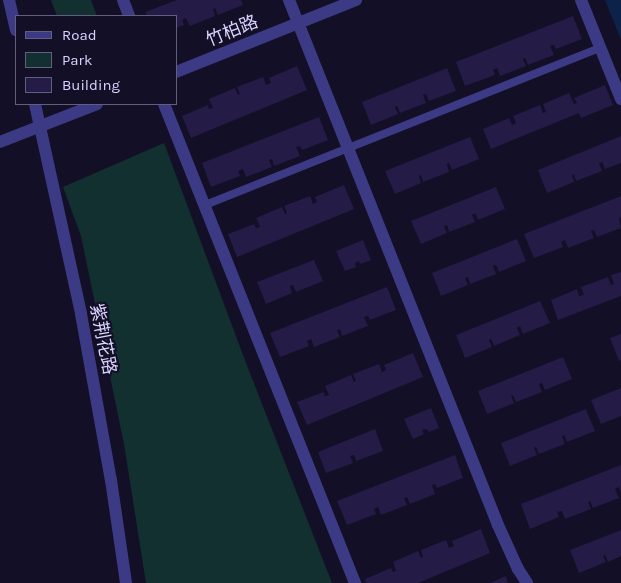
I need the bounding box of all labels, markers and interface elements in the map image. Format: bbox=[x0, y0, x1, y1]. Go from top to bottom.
street label: 竹柏路 bbox=[203, 11, 261, 51]
legend bbox=[15, 15, 178, 105]
text: Road bbox=[62, 26, 97, 44]
text: Park bbox=[62, 51, 92, 69]
text: Building bbox=[62, 76, 120, 94]
street label: 紫荆花路 bbox=[86, 302, 120, 376]

